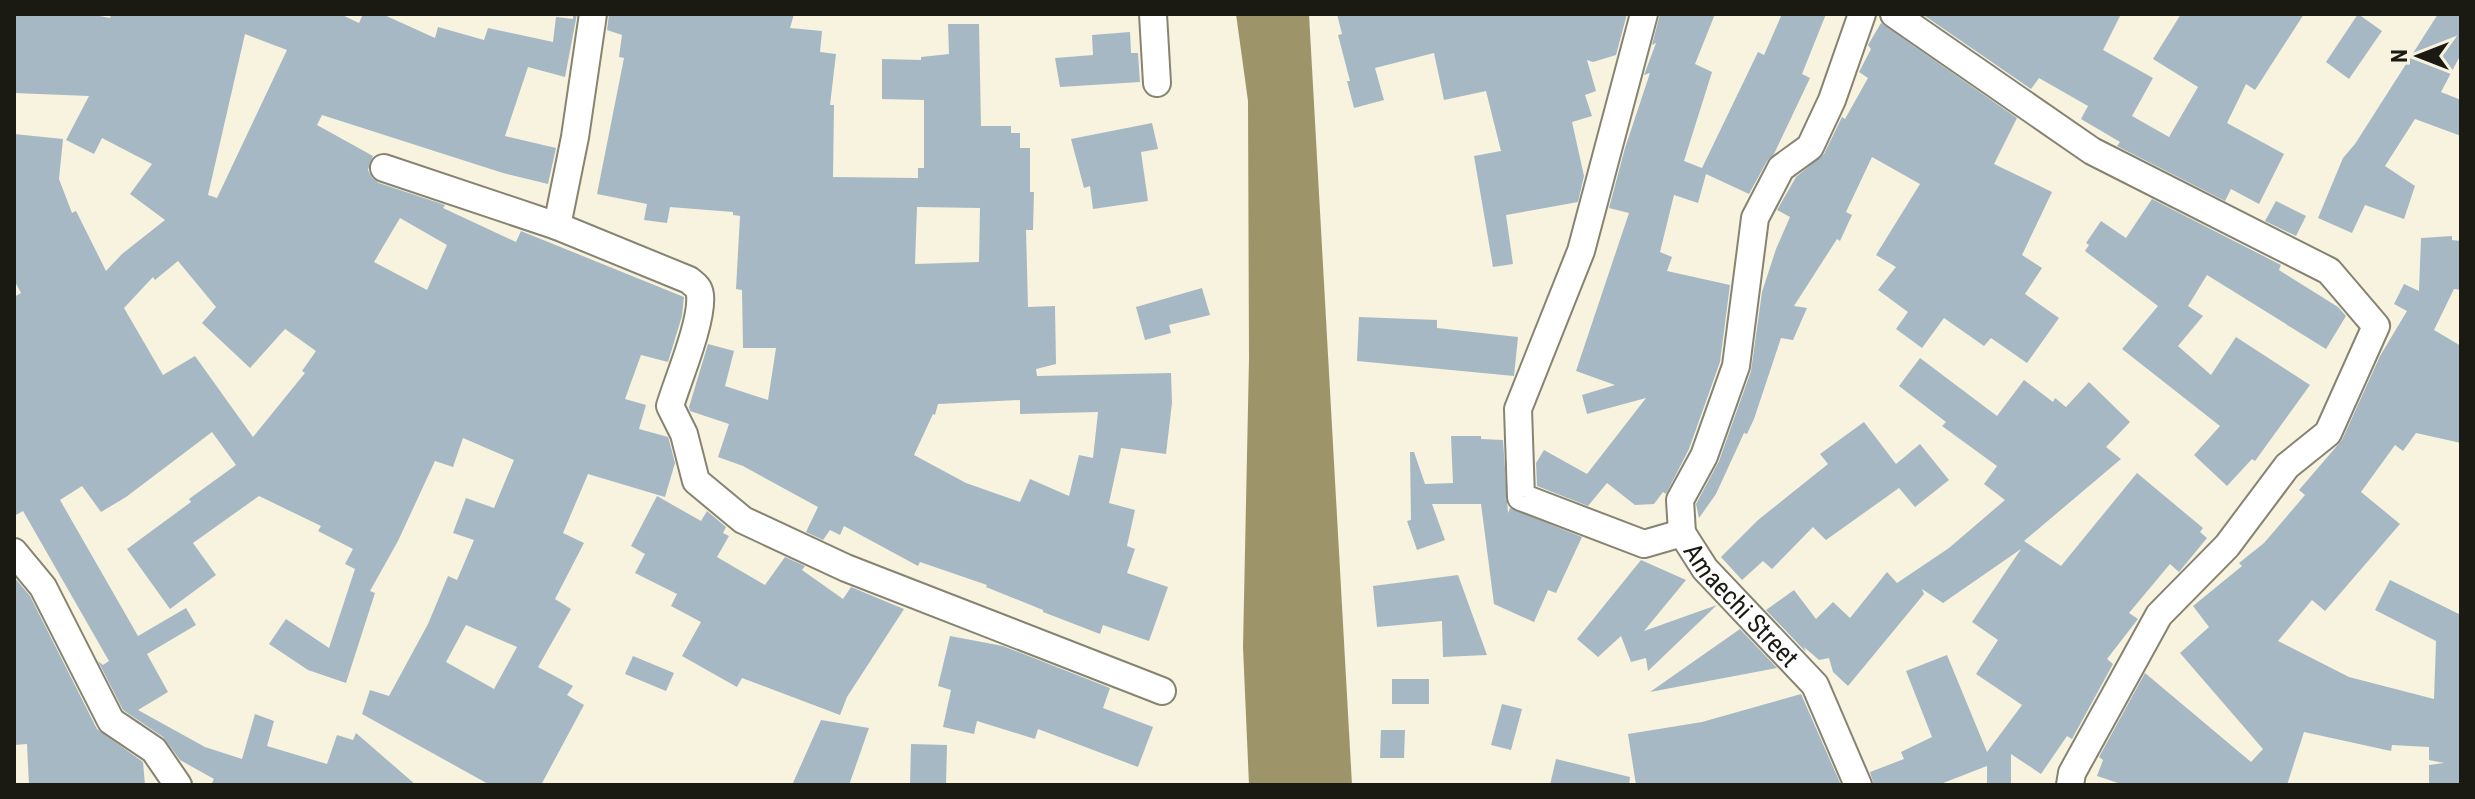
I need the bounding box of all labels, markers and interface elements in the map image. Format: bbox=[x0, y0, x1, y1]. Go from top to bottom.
north arrow bbox=[2379, 16, 2459, 96]
text: N bbox=[2387, 49, 2412, 63]
street label: Amaechi Street bbox=[1677, 538, 1805, 673]

